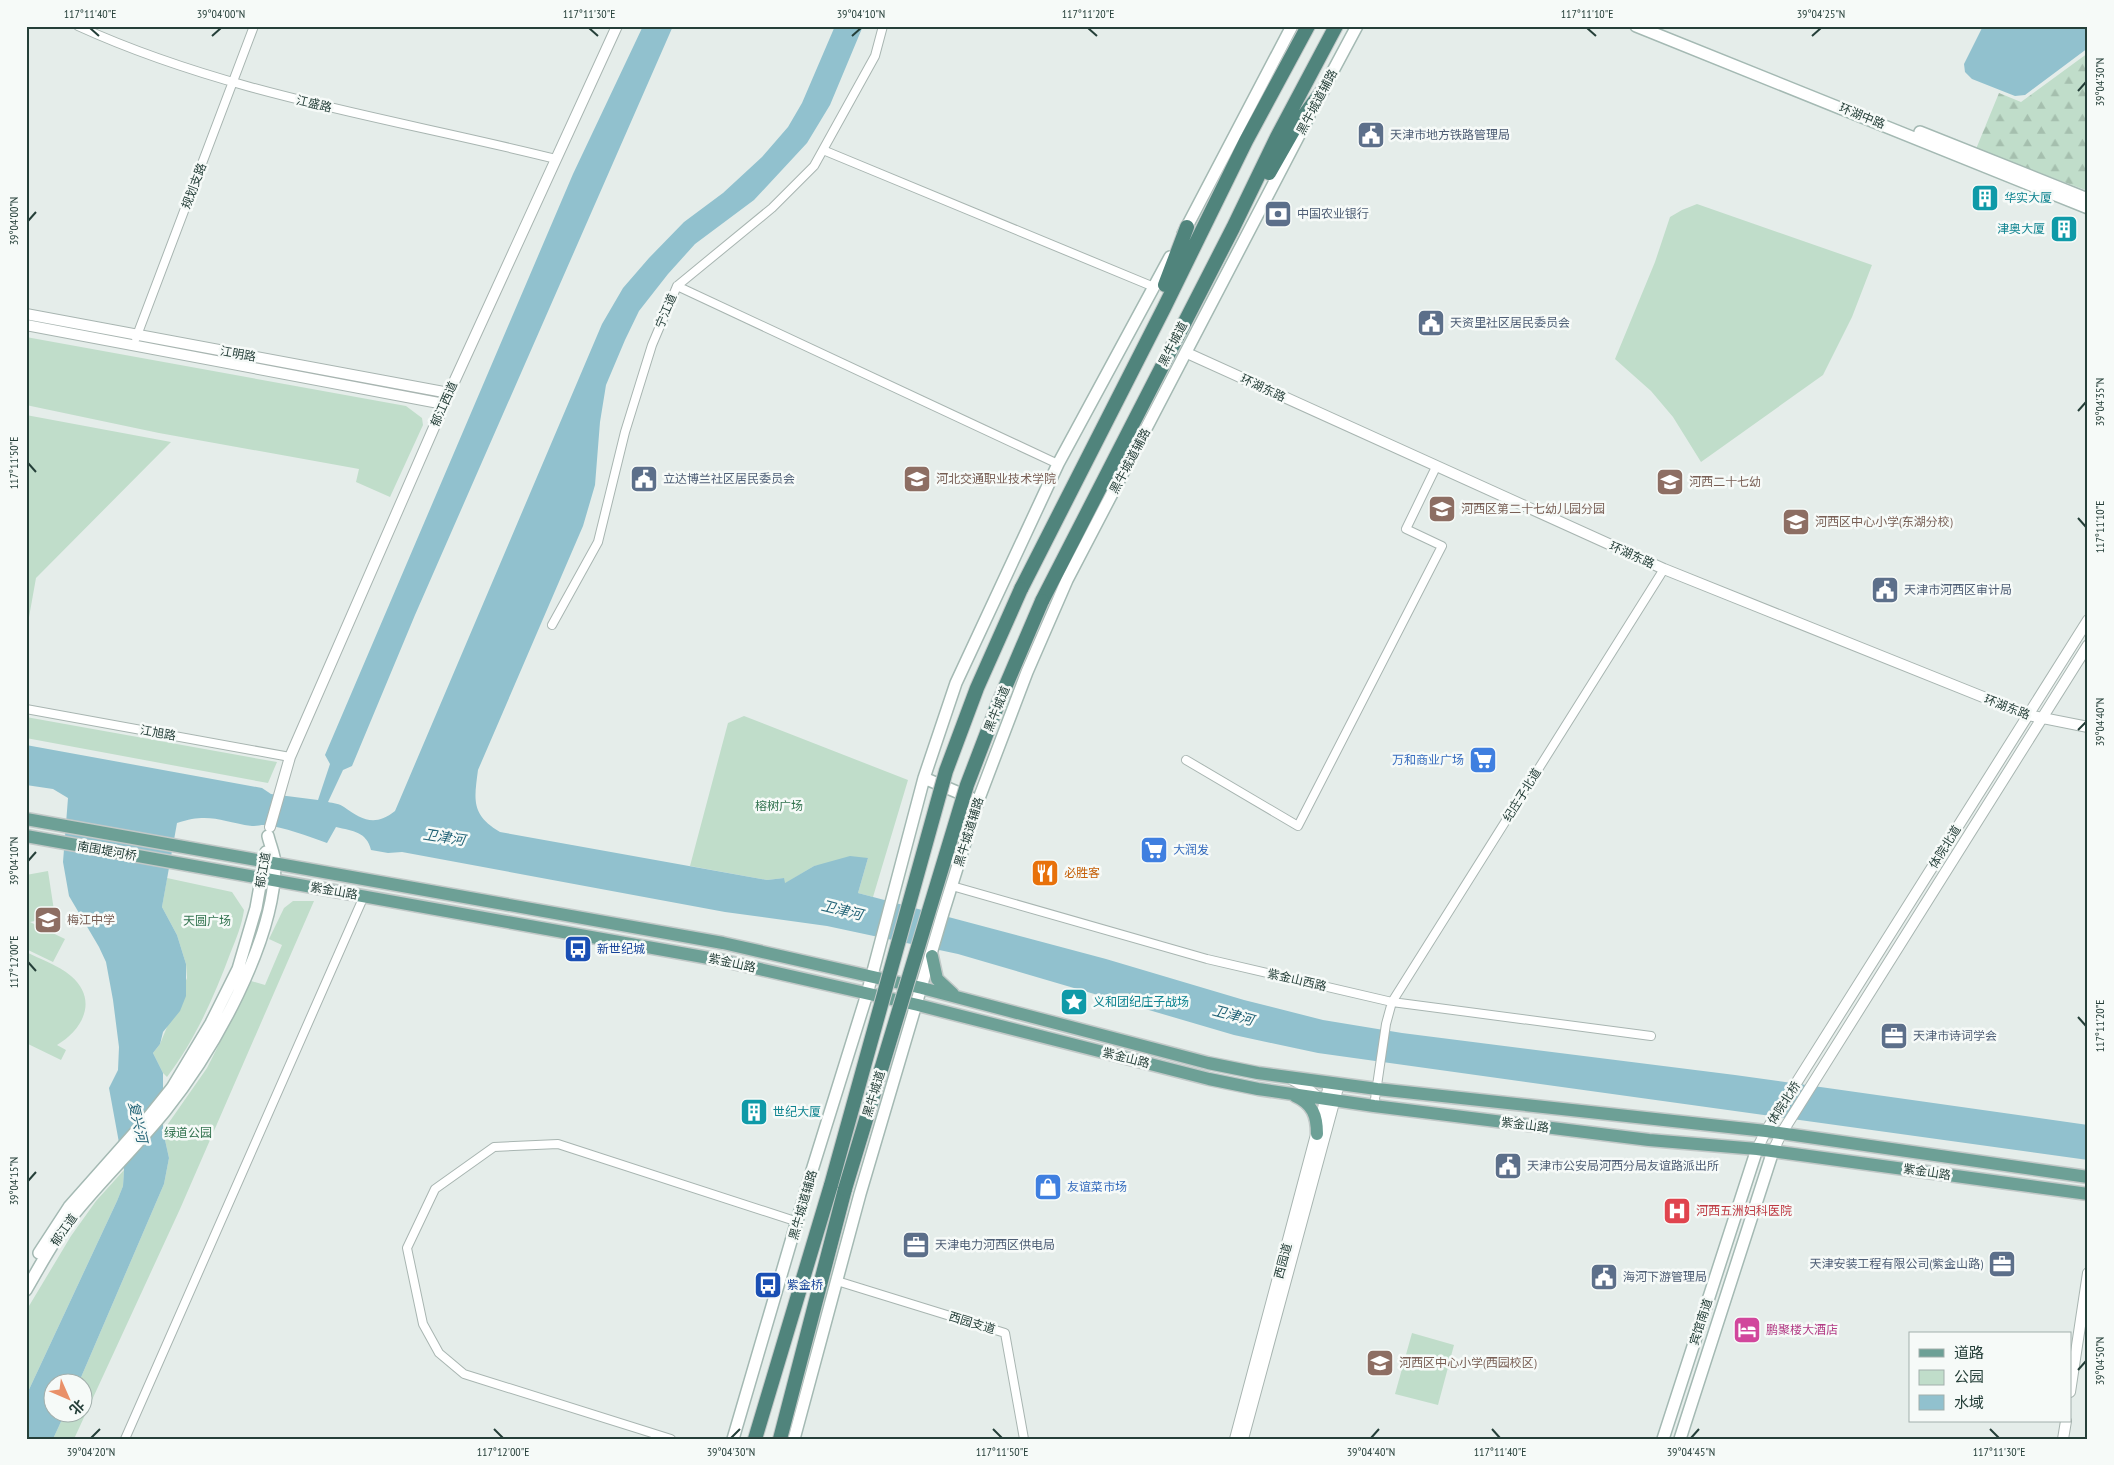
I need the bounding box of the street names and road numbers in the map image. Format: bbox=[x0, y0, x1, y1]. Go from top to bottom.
street label: 黑牛城道辅路 bbox=[1293, 66, 1340, 137]
street label: 江盛路 bbox=[295, 92, 333, 115]
street label: 环湖中路 bbox=[1837, 100, 1887, 131]
street label: 规划支路 bbox=[178, 161, 209, 211]
street label: 宁江道 bbox=[652, 291, 679, 330]
street label: 黑牛城道 bbox=[1155, 319, 1190, 369]
street label: 江明路 bbox=[219, 343, 257, 364]
street label: 环湖东路 bbox=[1238, 371, 1288, 404]
street label: 郁江西道 bbox=[427, 379, 460, 429]
street label: 黑牛城道辅路 bbox=[1106, 425, 1153, 496]
street label: 环湖东路 bbox=[1607, 538, 1657, 571]
street label: 黑牛城道 bbox=[981, 684, 1012, 734]
street label: 环湖东路 bbox=[1982, 691, 2032, 722]
street label: 江旭路 bbox=[139, 722, 177, 743]
street label: 纪庄子北道 bbox=[1499, 765, 1544, 824]
street label: 黑牛城道辅路 bbox=[951, 795, 986, 868]
street label: 体院北道 bbox=[1925, 822, 1964, 871]
street label: 南围堤河桥 bbox=[76, 838, 138, 863]
street label: 郁江道 bbox=[252, 851, 273, 889]
street label: 紫金山路 bbox=[309, 879, 359, 902]
street label: 紫金山路 bbox=[707, 950, 757, 975]
street label: 紫金山西路 bbox=[1266, 965, 1328, 994]
street label: 紫金山路 bbox=[1101, 1044, 1151, 1071]
street label: 黑牛城道 bbox=[859, 1069, 888, 1119]
street label: 体院北桥 bbox=[1764, 1079, 1803, 1127]
street label: 紫金山路 bbox=[1500, 1114, 1550, 1135]
street label: 紫金山路 bbox=[1902, 1161, 1952, 1182]
street label: 黑牛城道辅路 bbox=[785, 1168, 820, 1242]
street label: 郁江道 bbox=[47, 1211, 80, 1249]
street label: 西园道 bbox=[1271, 1242, 1294, 1280]
street label: 宾馆南道 bbox=[1686, 1297, 1715, 1347]
street label: 西园支道 bbox=[947, 1308, 997, 1337]

